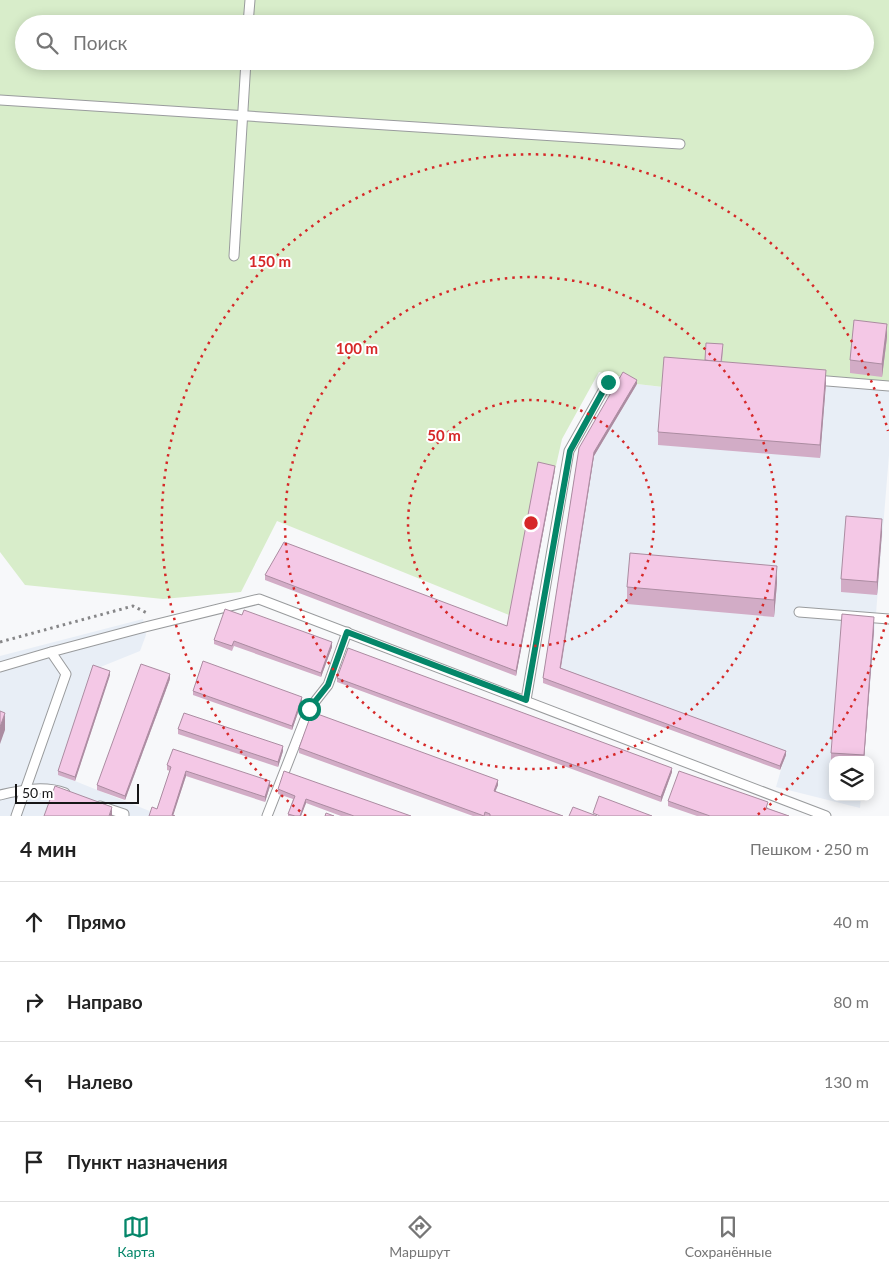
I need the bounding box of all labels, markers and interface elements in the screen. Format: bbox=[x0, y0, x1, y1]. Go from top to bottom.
search box bbox=[15, 15, 874, 70]
icon: search bbox=[33, 29, 61, 57]
text: Поиск bbox=[73, 31, 127, 54]
text: 150 m bbox=[249, 252, 291, 270]
text: 100 m bbox=[336, 339, 378, 357]
route end bbox=[597, 371, 620, 394]
text: 50 m bbox=[427, 426, 461, 444]
centre of rings bbox=[522, 514, 540, 532]
route start bbox=[298, 698, 321, 721]
map controls bbox=[829, 756, 874, 801]
button: layers bbox=[829, 756, 874, 801]
scale bar bbox=[15, 781, 139, 804]
text: 50 m bbox=[22, 784, 53, 801]
text: 4 мин bbox=[20, 836, 77, 861]
text: Пешком · 250 m bbox=[750, 839, 869, 858]
icon: ahead bbox=[20, 908, 48, 936]
text: Прямо bbox=[67, 910, 126, 933]
text: 40 m bbox=[833, 912, 869, 931]
icon: right bbox=[20, 988, 48, 1016]
text: Направо bbox=[67, 990, 143, 1013]
text: 80 m bbox=[833, 992, 869, 1011]
icon: left bbox=[20, 1068, 48, 1096]
text: Налево bbox=[67, 1070, 133, 1093]
text: 130 m bbox=[824, 1072, 869, 1091]
icon: arrive bbox=[20, 1148, 48, 1176]
text: Пункт назначения bbox=[67, 1150, 228, 1173]
tab: Карта bbox=[117, 1213, 155, 1260]
tab: Маршрут bbox=[389, 1213, 450, 1260]
tab: Сохранённые bbox=[685, 1213, 772, 1260]

